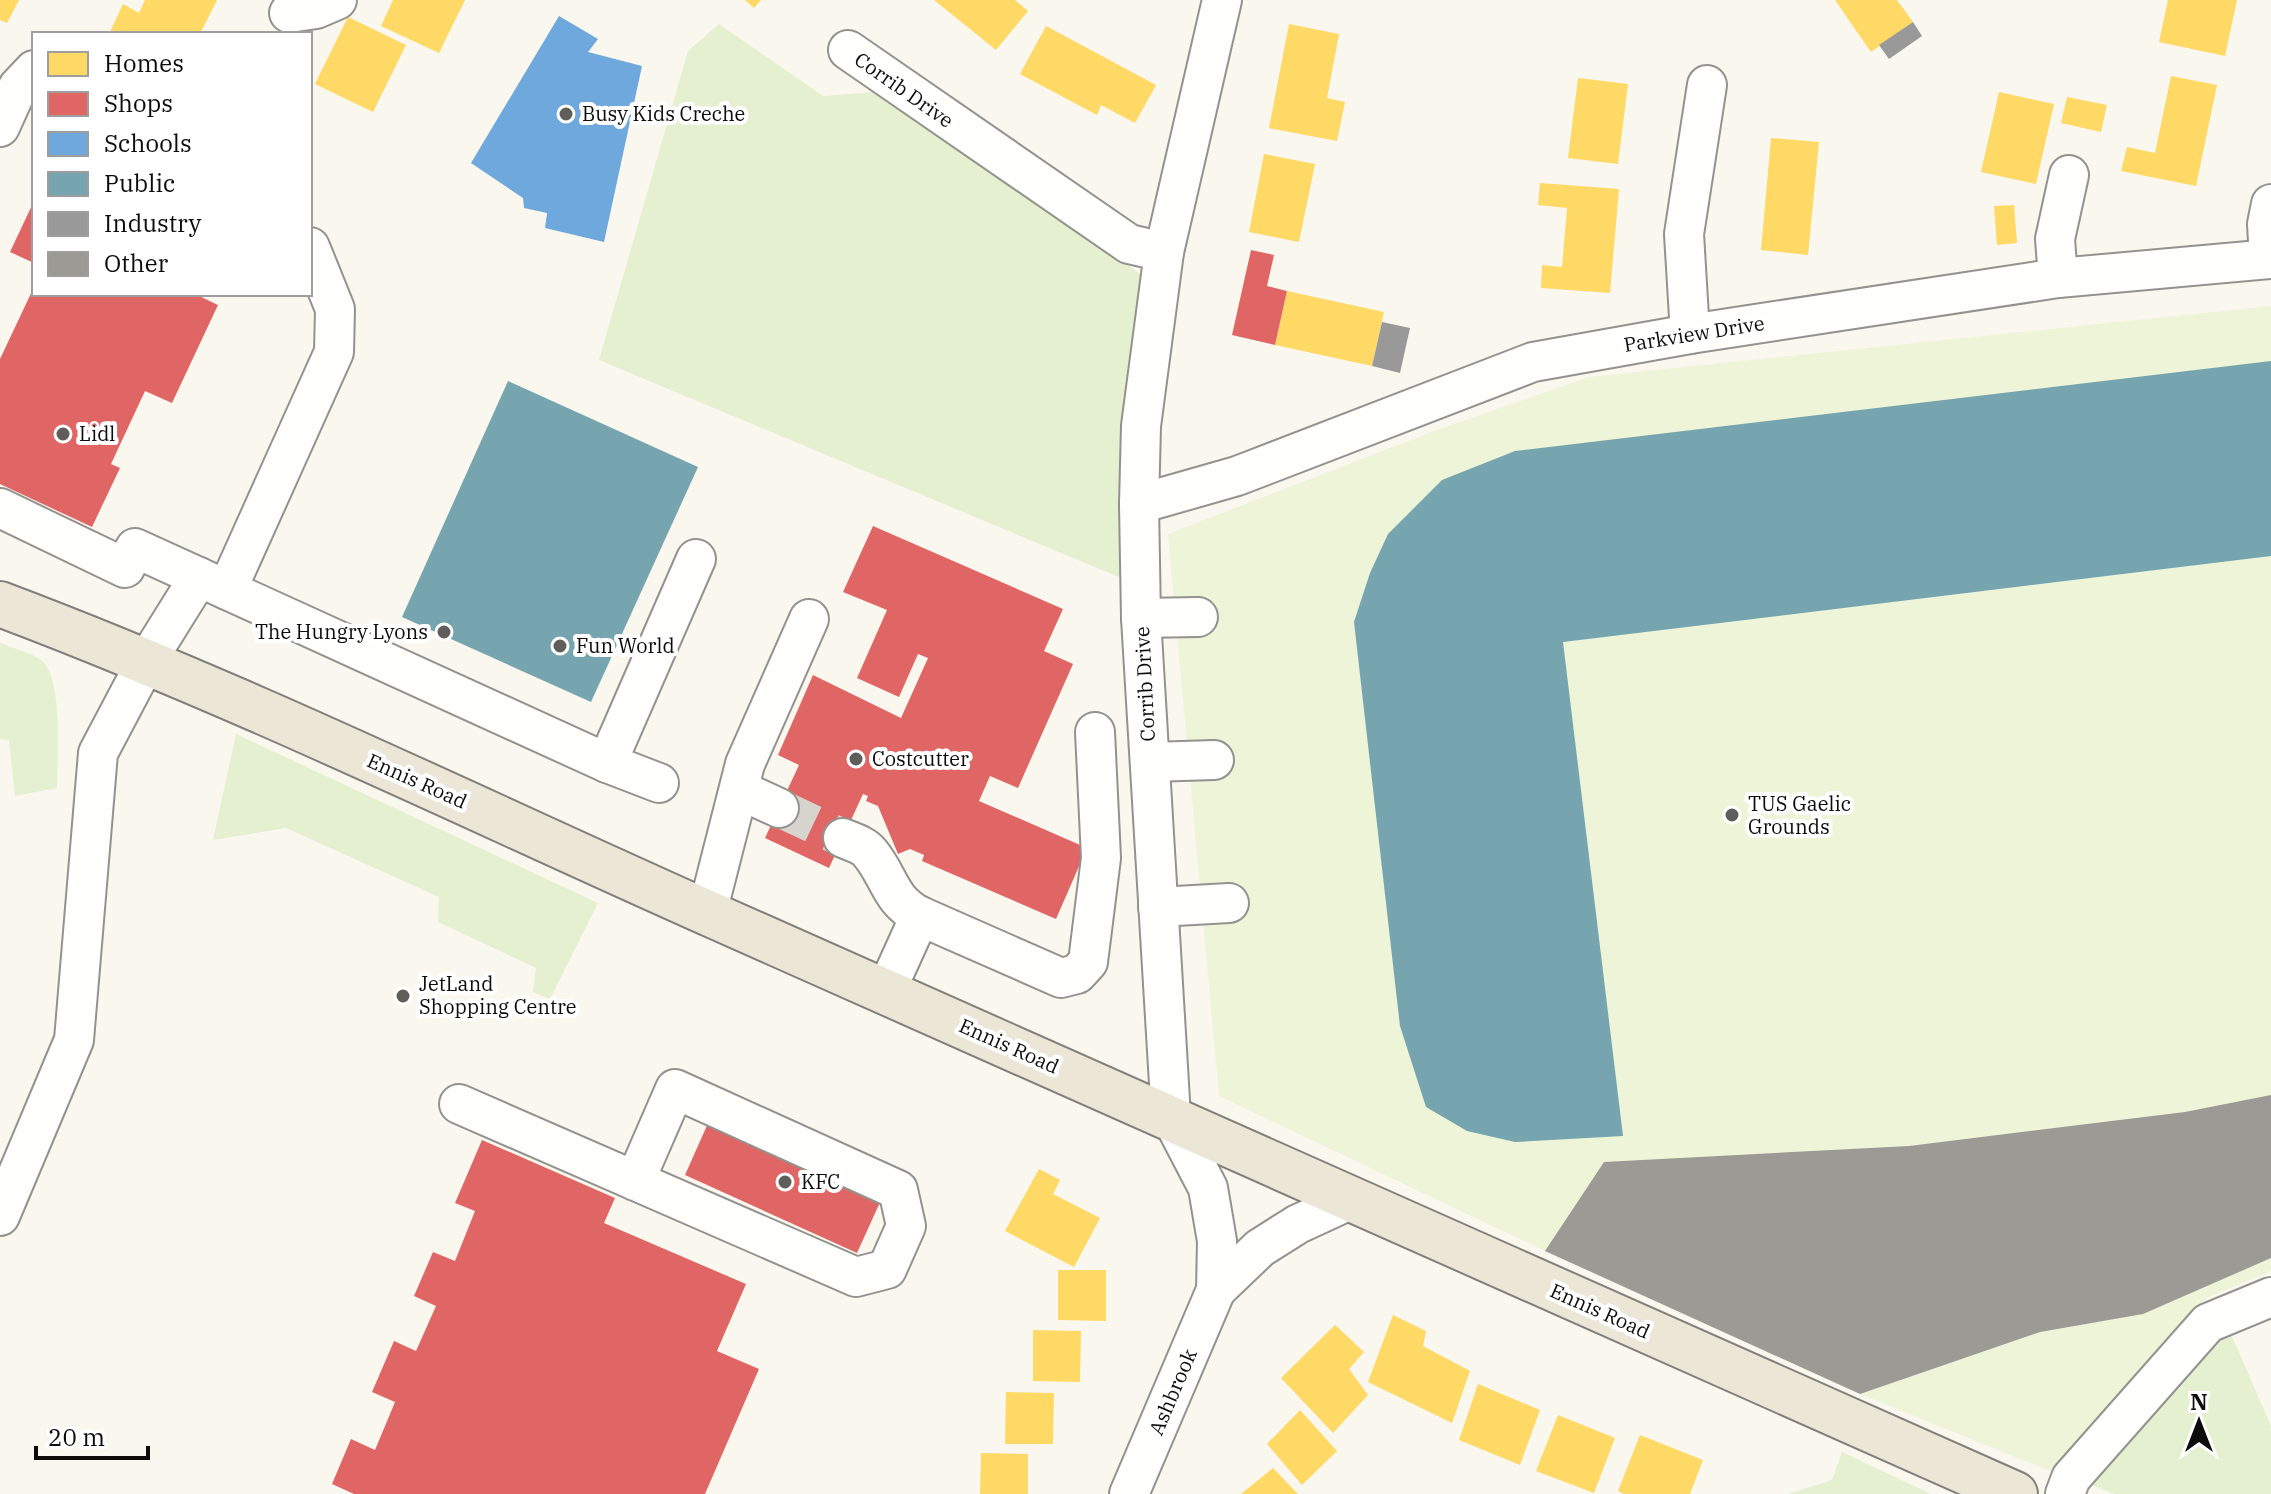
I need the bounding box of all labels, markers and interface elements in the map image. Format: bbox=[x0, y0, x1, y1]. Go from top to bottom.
legend bbox=[32, 32, 312, 296]
street label: Corrib Drive bbox=[849, 46, 959, 134]
text: Homes bbox=[104, 47, 184, 79]
text: Shops bbox=[104, 87, 173, 119]
place label: Busy Kids Creche bbox=[582, 100, 745, 127]
marker: Busy Kids Creche bbox=[557, 105, 575, 123]
text: Schools bbox=[104, 127, 192, 159]
text: Public bbox=[104, 167, 175, 199]
text: Industry bbox=[104, 207, 201, 239]
text: Other bbox=[104, 247, 168, 279]
street label: Parkview Drive bbox=[1622, 309, 1766, 358]
place label: Lidl bbox=[79, 420, 115, 447]
marker: Lidl bbox=[54, 425, 72, 443]
place label: The Hungry Lyons bbox=[255, 618, 428, 645]
marker: The Hungry Lyons bbox=[435, 623, 453, 641]
street label: Corrib Drive bbox=[1128, 626, 1161, 742]
place label: Fun World bbox=[576, 632, 675, 659]
marker: Fun World bbox=[551, 637, 569, 655]
place label: Costcutter bbox=[872, 745, 969, 772]
street label: Ennis Road bbox=[363, 746, 471, 815]
marker: Costcutter bbox=[847, 750, 865, 768]
place label: TUS Gaelic Grounds bbox=[1748, 790, 1851, 840]
marker: TUS Gaelic Grounds bbox=[1723, 806, 1741, 824]
place label: JetLand Shopping Centre bbox=[419, 970, 577, 1020]
marker: JetLand Shopping Centre bbox=[394, 987, 412, 1005]
street label: Ennis Road bbox=[955, 1011, 1063, 1080]
place label: KFC bbox=[801, 1168, 840, 1195]
marker: KFC bbox=[776, 1173, 794, 1191]
street label: Ennis Road bbox=[1546, 1276, 1654, 1345]
street label: Ashbrook bbox=[1142, 1344, 1203, 1439]
north arrow bbox=[2159, 1382, 2239, 1462]
text: N bbox=[2190, 1387, 2208, 1416]
scale bar bbox=[36, 1410, 148, 1460]
text: 20 m bbox=[48, 1421, 105, 1453]

